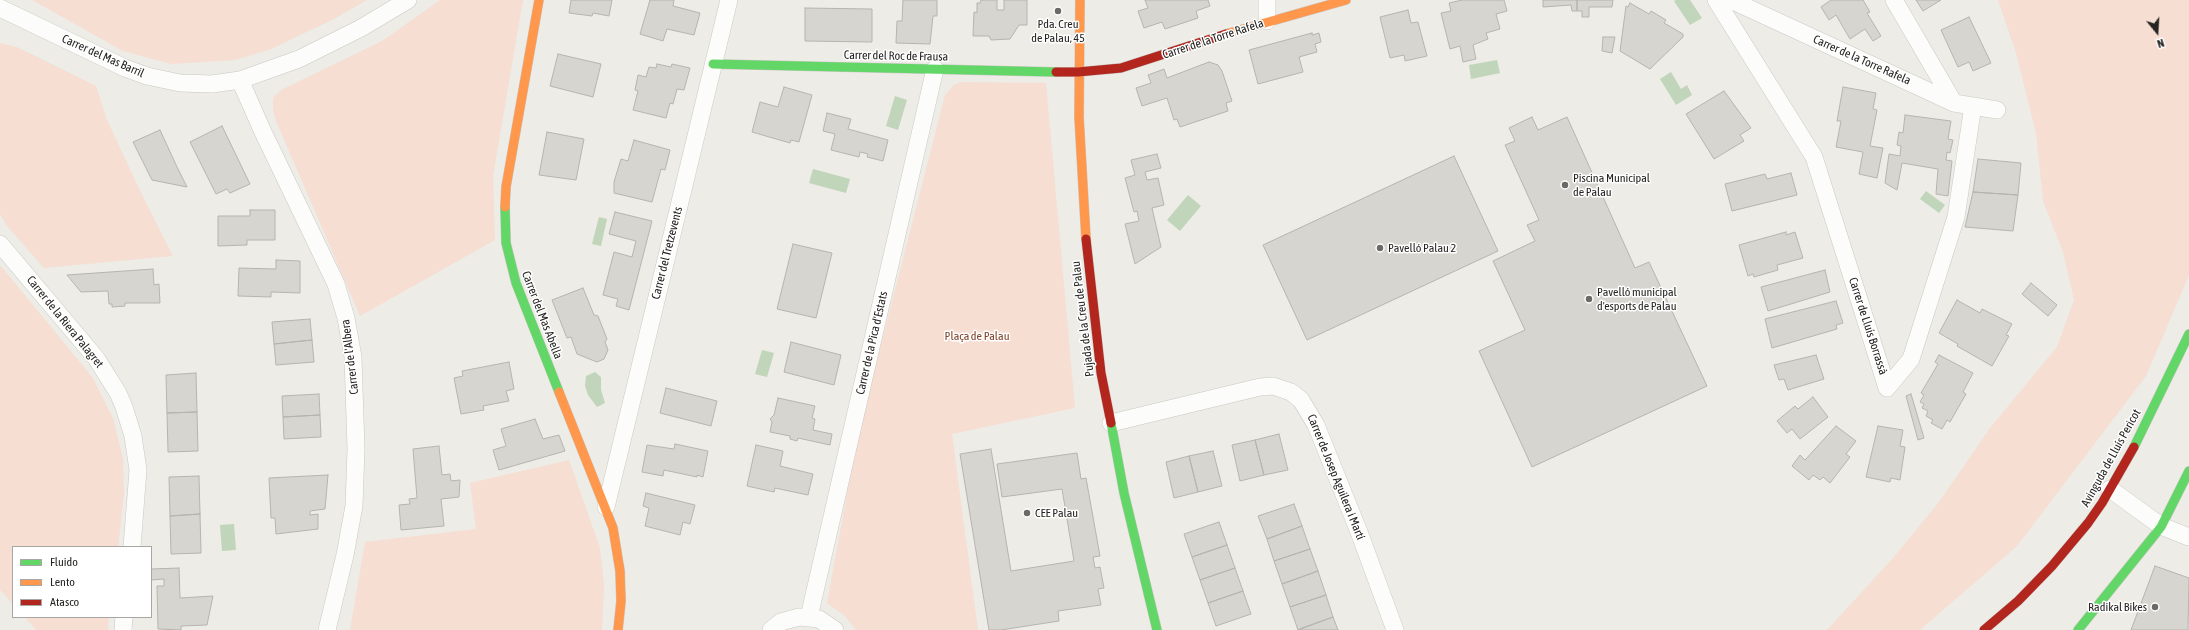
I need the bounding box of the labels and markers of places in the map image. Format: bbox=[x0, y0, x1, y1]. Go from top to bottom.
marker: Pda. Creu de Palau, 45 bbox=[1053, 6, 1063, 16]
place label: Pda. Creu de Palau, 45 bbox=[1031, 17, 1085, 45]
place label: Piscina Municipal de Palau bbox=[1573, 171, 1650, 199]
marker: Piscina Municipal de Palau bbox=[1560, 180, 1570, 190]
place label: Pavelló Palau 2 bbox=[1388, 241, 1456, 255]
marker: Pavelló Palau 2 bbox=[1375, 243, 1385, 253]
place label: Pavelló municipal d'esports de Palau bbox=[1597, 285, 1677, 313]
marker: Pavelló municipal d'esports de Palau bbox=[1584, 294, 1594, 304]
place label: CEE Palau bbox=[1035, 506, 1078, 520]
marker: CEE Palau bbox=[1022, 508, 1032, 518]
place label: Radikal Bikes bbox=[2088, 600, 2147, 614]
marker: Radikal Bikes bbox=[2150, 602, 2160, 612]

